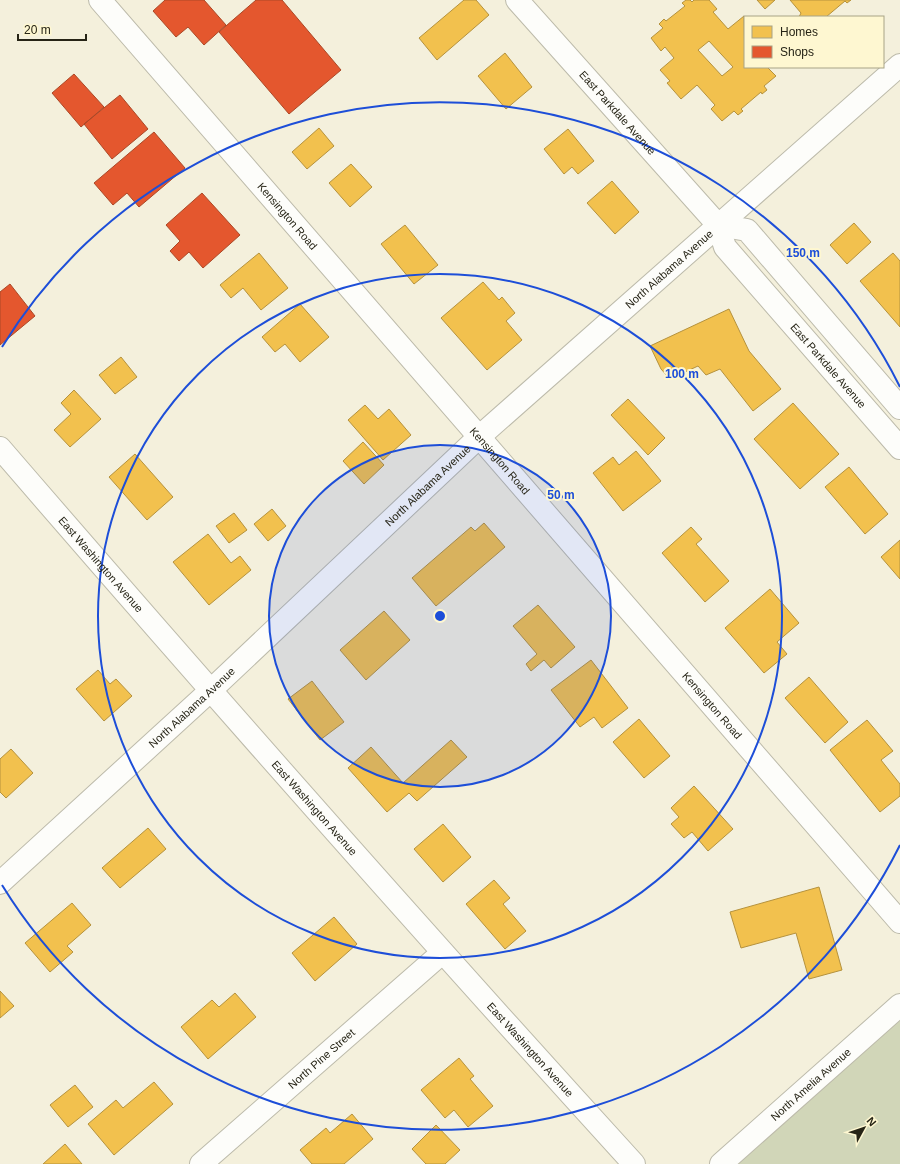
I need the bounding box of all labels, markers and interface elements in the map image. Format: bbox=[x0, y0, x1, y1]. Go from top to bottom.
scale bar bbox=[18, 16, 86, 42]
legend bbox=[744, 16, 884, 68]
text: 20 m bbox=[24, 23, 51, 37]
text: Homes bbox=[780, 25, 818, 39]
text: Shops bbox=[780, 45, 814, 59]
street label: East Parkdale Avenue bbox=[577, 68, 658, 157]
street label: Kensington Road bbox=[255, 180, 320, 252]
street label: North Alabama Avenue bbox=[623, 227, 715, 311]
text: 150 m bbox=[786, 246, 820, 260]
street label: East Parkdale Avenue bbox=[788, 321, 868, 410]
text: 100 m bbox=[665, 367, 699, 381]
street label: Kensington Road bbox=[468, 425, 532, 497]
street label: North Alabama Avenue bbox=[383, 442, 473, 528]
text: 50 m bbox=[547, 488, 575, 502]
street label: East Washington Avenue bbox=[56, 514, 146, 614]
centre of rings bbox=[433, 609, 447, 623]
street label: North Alabama Avenue bbox=[146, 665, 237, 750]
street label: Kensington Road bbox=[680, 670, 744, 741]
street label: East Washington Avenue bbox=[269, 758, 360, 858]
street label: East Washington Avenue bbox=[485, 1000, 576, 1099]
street label: North Pine Street bbox=[286, 1026, 357, 1091]
street label: North Amelia Avenue bbox=[768, 1046, 853, 1123]
north arrow bbox=[844, 1108, 884, 1148]
text: N bbox=[865, 1115, 879, 1129]

